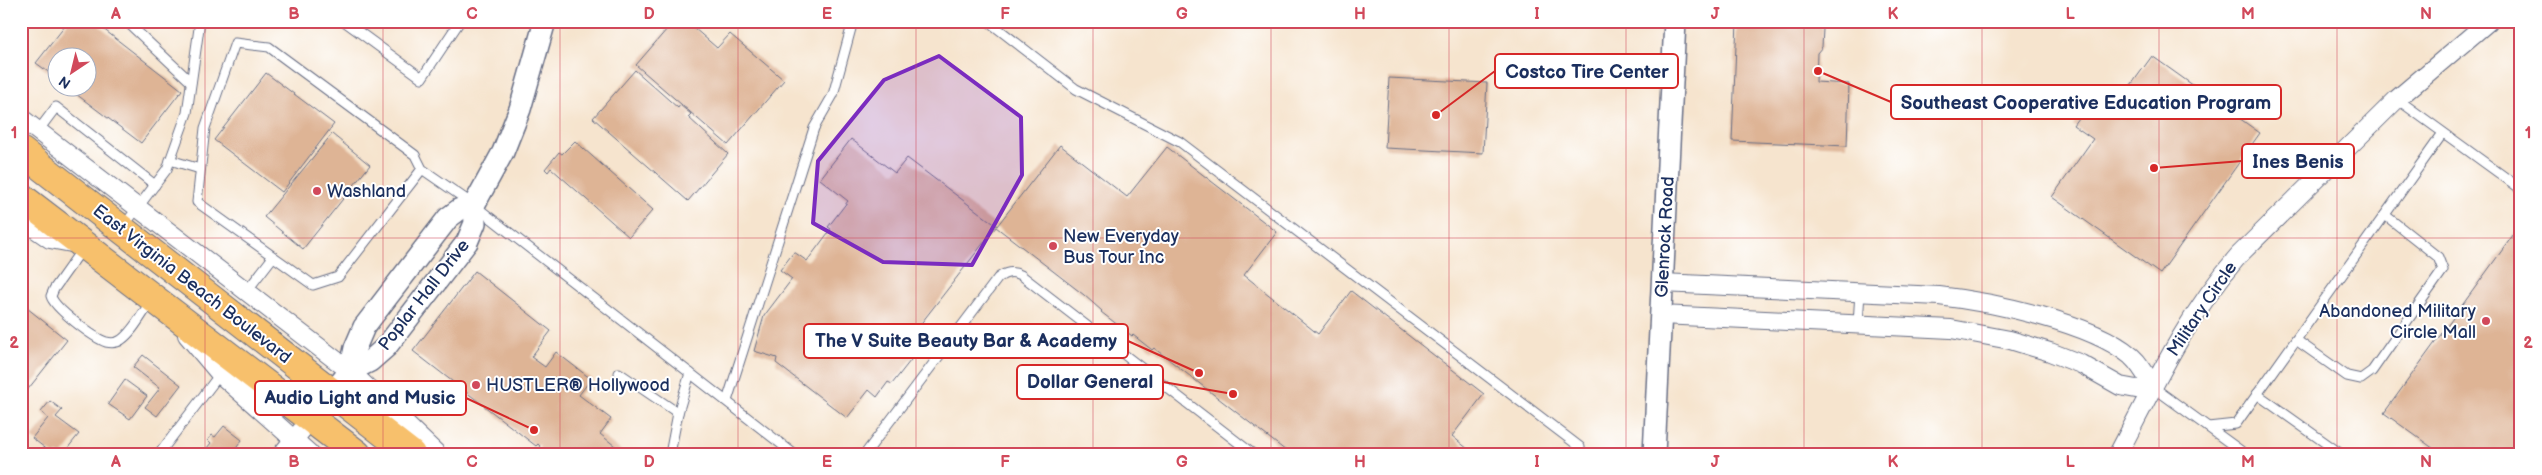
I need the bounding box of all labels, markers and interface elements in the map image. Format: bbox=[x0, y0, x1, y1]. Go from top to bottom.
text: A bbox=[110, 5, 121, 24]
text: B bbox=[288, 5, 300, 24]
text: C bbox=[466, 5, 478, 24]
text: D bbox=[643, 5, 655, 24]
text: E bbox=[822, 5, 832, 24]
text: F bbox=[1000, 5, 1010, 24]
text: G bbox=[1176, 5, 1188, 24]
text: H bbox=[1354, 5, 1366, 24]
text: I bbox=[1534, 5, 1540, 24]
text: J bbox=[1711, 5, 1720, 24]
text: K bbox=[1888, 5, 1899, 24]
text: L bbox=[2065, 5, 2075, 24]
text: M bbox=[2241, 5, 2255, 24]
text: N bbox=[2420, 5, 2432, 24]
north arrow bbox=[48, 48, 98, 98]
callout: Costco Tire Center bbox=[1495, 54, 1678, 88]
text: Costco Tire Center bbox=[1505, 61, 1669, 84]
text: N bbox=[56, 72, 74, 92]
callout: Southeast Cooperative Education Program bbox=[1891, 85, 2281, 119]
text: Southeast Cooperative Education Program bbox=[1901, 92, 2271, 115]
text: 1 bbox=[11, 124, 17, 143]
text: 1 bbox=[2525, 124, 2531, 143]
callout: Ines Benis bbox=[2242, 144, 2354, 178]
text: Ines Benis bbox=[2252, 151, 2344, 174]
street label: Glenrock Road bbox=[1651, 176, 1679, 298]
place label: Washland bbox=[327, 181, 406, 202]
marker: Washland bbox=[311, 185, 323, 197]
street label: East Virginia Beach Boulevard bbox=[89, 200, 295, 368]
place label: New Everyday Bus Tour Inc bbox=[1063, 226, 1180, 268]
street label: Poplar Hall Drive bbox=[374, 235, 474, 355]
marker: New Everyday Bus Tour Inc bbox=[1047, 240, 1059, 252]
street label: Military Circle bbox=[2163, 257, 2242, 360]
place label: Abandoned Military Circle Mall bbox=[2319, 301, 2477, 343]
marker: Abandoned Military Circle Mall bbox=[2480, 315, 2492, 327]
callout: The V Suite Beauty Bar & Academy bbox=[804, 324, 1128, 358]
text: The V Suite Beauty Bar & Academy bbox=[815, 330, 1117, 353]
text: 2 bbox=[9, 334, 19, 353]
text: 2 bbox=[2523, 334, 2533, 353]
callout: Dollar General bbox=[1017, 365, 1163, 399]
text: Dollar General bbox=[1027, 371, 1153, 394]
place label: HUSTLER® Hollywood bbox=[486, 375, 670, 396]
marker: HUSTLER® Hollywood bbox=[470, 379, 482, 391]
callout: Audio Light and Music bbox=[255, 381, 466, 415]
text: Audio Light and Music bbox=[263, 387, 456, 410]
text: A bbox=[110, 453, 121, 472]
text: B bbox=[288, 453, 300, 472]
text: C bbox=[466, 453, 478, 472]
text: D bbox=[643, 453, 655, 472]
text: E bbox=[822, 453, 832, 472]
text: F bbox=[1000, 453, 1010, 472]
text: G bbox=[1176, 453, 1188, 472]
text: H bbox=[1354, 453, 1366, 472]
text: I bbox=[1534, 453, 1540, 472]
text: J bbox=[1711, 453, 1720, 472]
text: K bbox=[1888, 453, 1899, 472]
text: L bbox=[2065, 453, 2075, 472]
text: M bbox=[2241, 453, 2255, 472]
text: N bbox=[2420, 453, 2432, 472]

